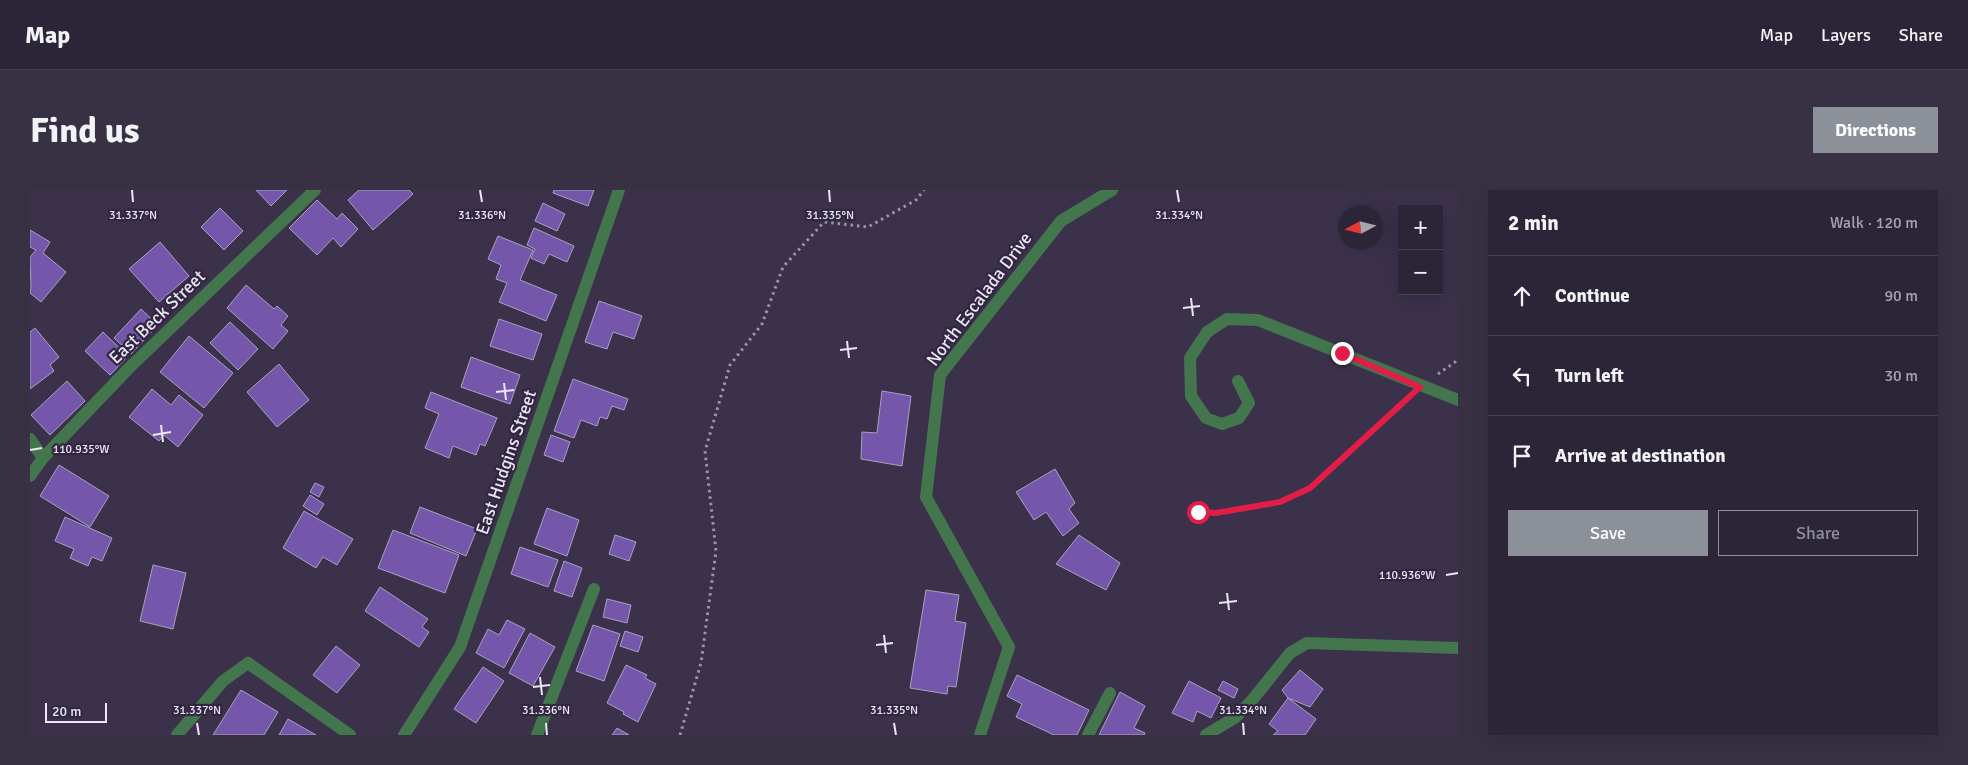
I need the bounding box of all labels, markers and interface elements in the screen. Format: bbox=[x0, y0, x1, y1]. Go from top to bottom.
text: Map bbox=[25, 20, 70, 50]
text: Map bbox=[1760, 24, 1793, 46]
text: Layers bbox=[1821, 24, 1871, 46]
text: Share bbox=[1899, 24, 1943, 46]
button: Directions bbox=[1813, 107, 1938, 153]
text: Find us bbox=[30, 109, 140, 152]
north arrow bbox=[1338, 205, 1383, 250]
map controls bbox=[1398, 205, 1443, 295]
button: + bbox=[1398, 205, 1443, 250]
text: 31.337°N bbox=[109, 208, 157, 223]
text: 31.336°N bbox=[458, 208, 506, 223]
text: 31.335°N bbox=[806, 208, 854, 223]
text: 31.334°N bbox=[1155, 208, 1203, 223]
text: 2 min bbox=[1508, 210, 1559, 236]
text: Walk · 120 m bbox=[1830, 213, 1918, 233]
street label: North Escalada Drive bbox=[922, 228, 1036, 370]
button: − bbox=[1398, 250, 1443, 295]
street label: East Beck Street bbox=[104, 265, 210, 369]
icon: ahead bbox=[1508, 282, 1536, 310]
text: Continue bbox=[1555, 284, 1630, 308]
text: 90 m bbox=[1884, 286, 1918, 306]
route end bbox=[1331, 342, 1354, 365]
icon: left bbox=[1508, 362, 1536, 390]
text: Turn left bbox=[1555, 364, 1624, 388]
text: 30 m bbox=[1884, 366, 1918, 386]
street label: East Hudgins Street bbox=[471, 387, 541, 537]
text: 110.935°W bbox=[53, 442, 109, 457]
icon: arrive bbox=[1508, 442, 1536, 470]
text: Arrive at destination bbox=[1555, 444, 1726, 468]
route start bbox=[1187, 501, 1210, 524]
button: Save bbox=[1508, 510, 1708, 556]
button: Share bbox=[1718, 510, 1918, 556]
text: 110.936°W bbox=[1379, 568, 1435, 583]
scale bar bbox=[45, 700, 108, 723]
text: 20 m bbox=[52, 703, 81, 720]
text: 31.337°N bbox=[173, 703, 221, 718]
text: 31.336°N bbox=[522, 703, 570, 718]
text: 31.335°N bbox=[870, 703, 918, 718]
text: 31.334°N bbox=[1219, 703, 1267, 718]

